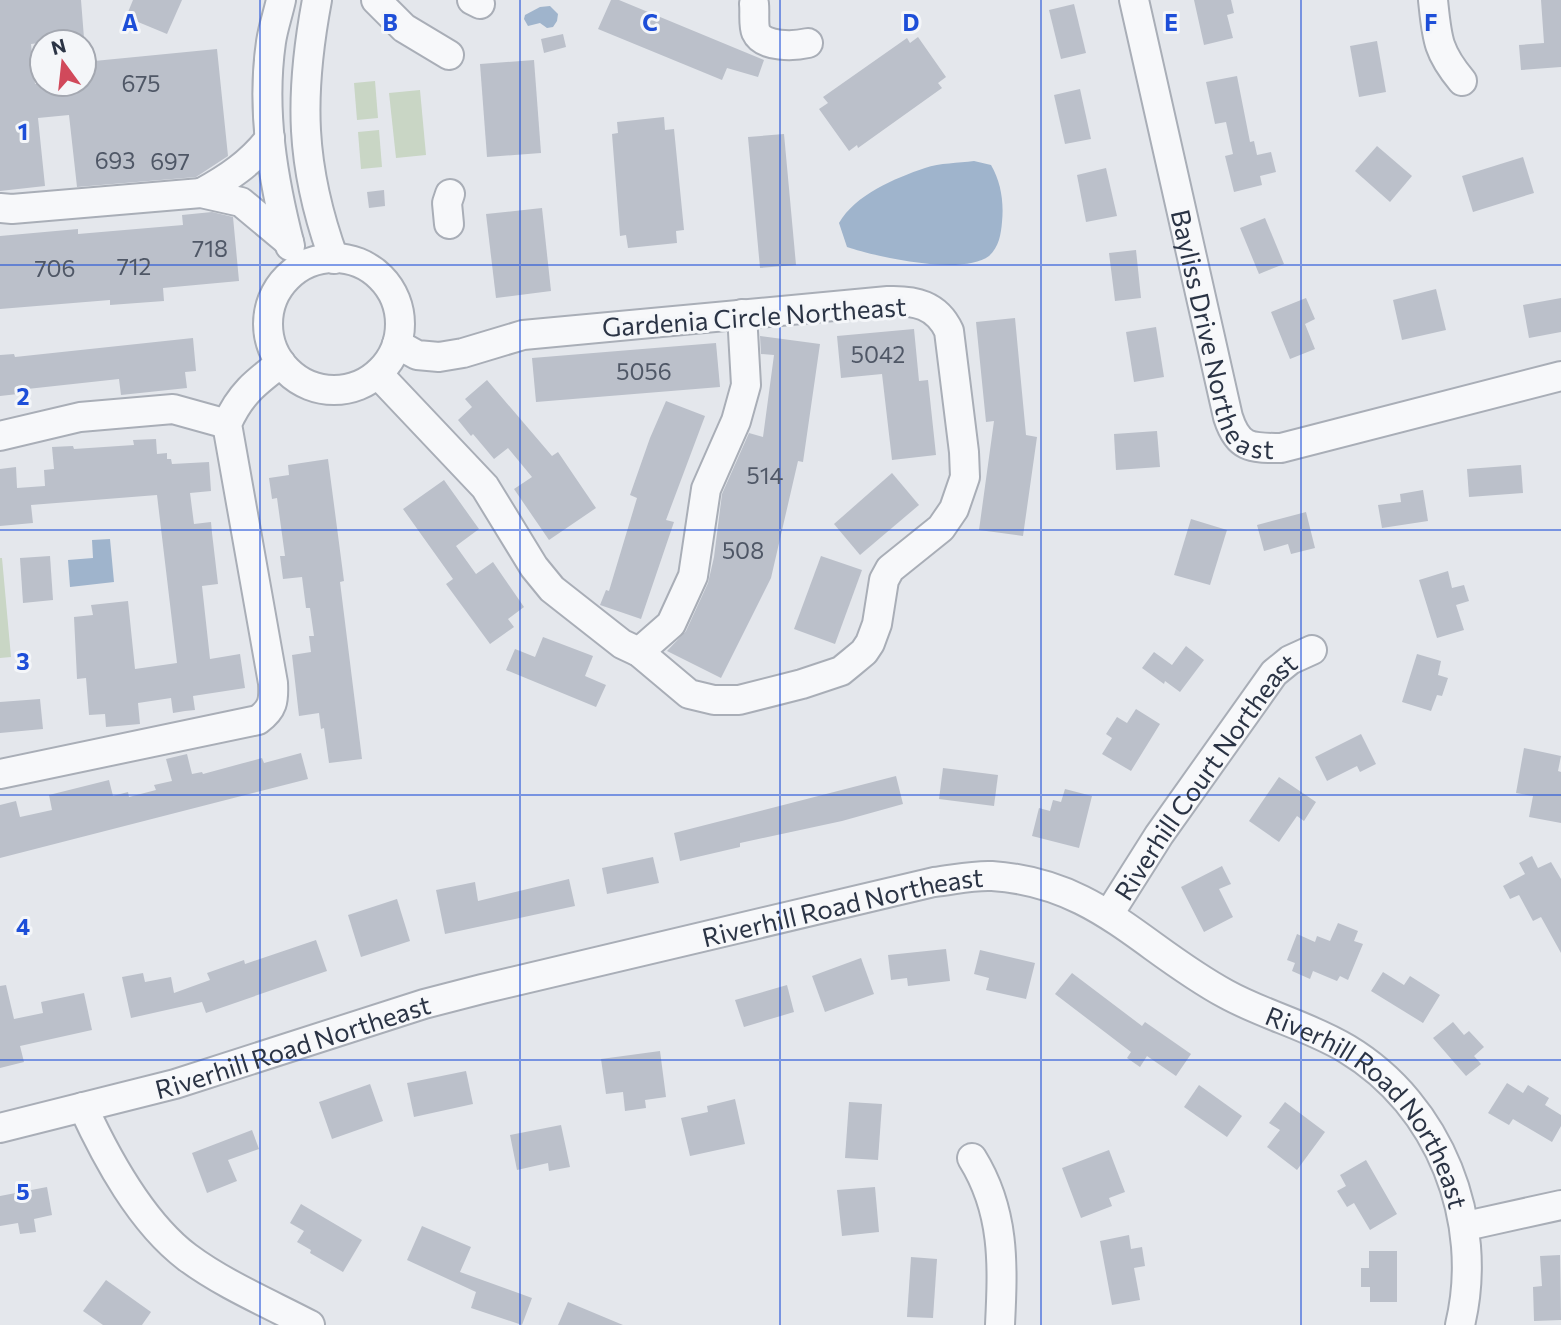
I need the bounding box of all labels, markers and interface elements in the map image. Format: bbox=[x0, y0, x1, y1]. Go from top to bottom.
text: A bbox=[122, 8, 139, 36]
text: B bbox=[382, 8, 398, 36]
text: C bbox=[642, 8, 658, 36]
text: D bbox=[903, 8, 920, 36]
text: E bbox=[1164, 8, 1178, 36]
text: F bbox=[1424, 8, 1438, 36]
north arrow bbox=[28, 28, 98, 98]
text: N bbox=[49, 33, 68, 59]
house number: 675 bbox=[121, 69, 161, 97]
text: 1 bbox=[18, 117, 28, 145]
house number: 693 bbox=[95, 146, 135, 174]
house number: 697 bbox=[150, 147, 190, 175]
street label: Bayliss Drive Northeast bbox=[1166, 206, 1274, 464]
house number: 718 bbox=[192, 234, 228, 262]
house number: 712 bbox=[117, 252, 151, 280]
house number: 706 bbox=[34, 254, 76, 282]
street label: Gardenia Circle Northeast bbox=[601, 290, 907, 342]
house number: 5042 bbox=[851, 340, 905, 368]
house number: 5056 bbox=[616, 357, 672, 385]
text: 2 bbox=[16, 382, 30, 410]
house number: 514 bbox=[747, 461, 784, 489]
house number: 508 bbox=[722, 536, 764, 564]
street label: Riverhill Court Northeast bbox=[1107, 646, 1302, 905]
text: 3 bbox=[16, 647, 30, 675]
street label: Riverhill Road Northeast bbox=[699, 860, 984, 952]
text: 4 bbox=[16, 912, 30, 940]
street label: Riverhill Road Northeast bbox=[152, 988, 433, 1104]
street label: Riverhill Road Northeast bbox=[1262, 999, 1475, 1212]
text: 5 bbox=[16, 1177, 30, 1205]

